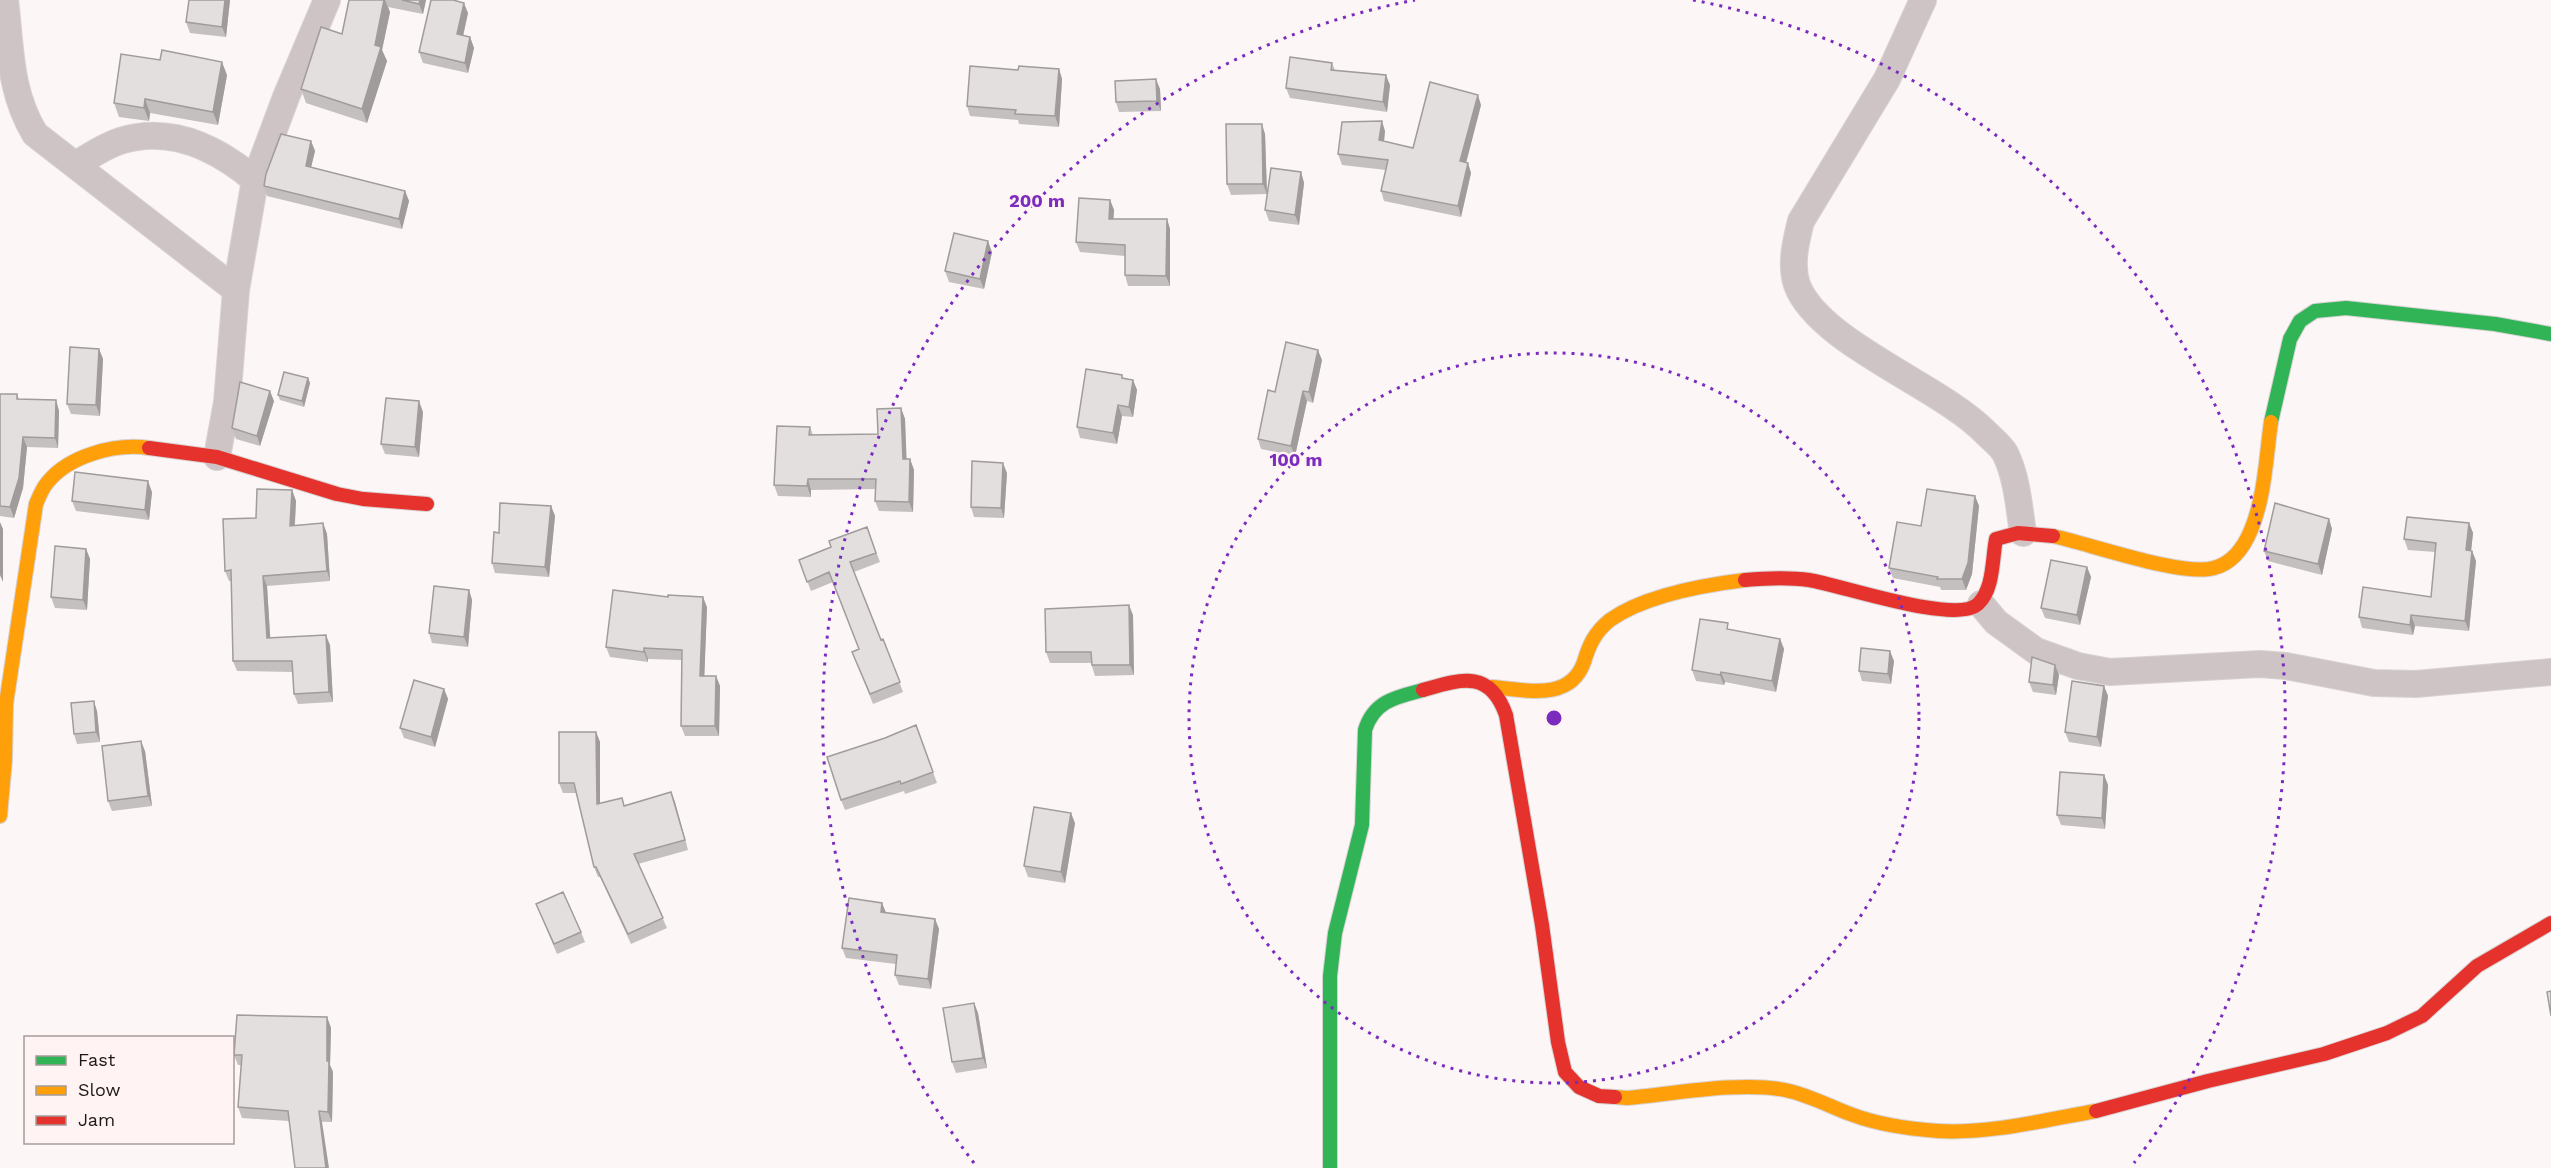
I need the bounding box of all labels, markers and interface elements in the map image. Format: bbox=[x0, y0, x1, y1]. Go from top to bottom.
text: 200 m bbox=[1009, 190, 1065, 211]
text: 100 m bbox=[1269, 449, 1323, 470]
centre of rings bbox=[1544, 708, 1564, 728]
legend bbox=[24, 1036, 234, 1144]
text: Fast bbox=[78, 1049, 116, 1070]
text: Slow bbox=[78, 1079, 121, 1100]
text: Jam bbox=[78, 1109, 115, 1130]

